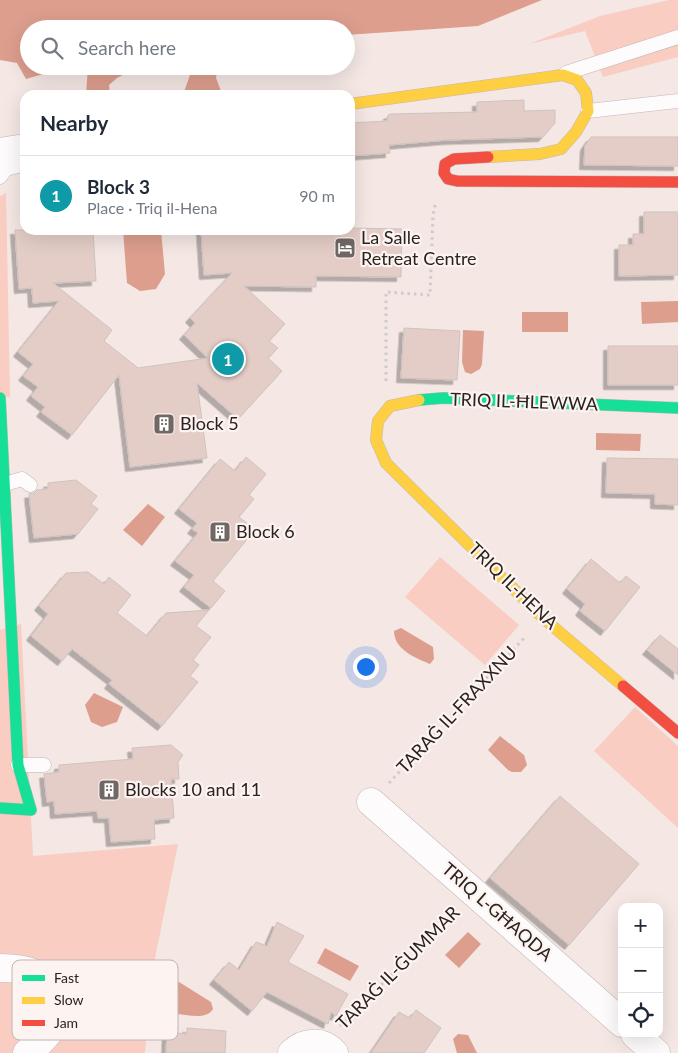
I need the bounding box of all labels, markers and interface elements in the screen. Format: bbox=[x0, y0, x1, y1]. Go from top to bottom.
search box bbox=[20, 20, 355, 75]
icon: search bbox=[38, 34, 66, 62]
text: Search here bbox=[78, 36, 176, 59]
text: Nearby bbox=[40, 110, 108, 135]
text: Block 3 bbox=[87, 175, 150, 198]
text: 1 bbox=[51, 186, 61, 205]
text: 90 m bbox=[299, 186, 335, 205]
text: Place · Triq il-Hena bbox=[87, 198, 217, 217]
place label: La Salle Retreat Centre bbox=[361, 226, 477, 269]
hotel icon: La Salle Retreat Centre bbox=[333, 236, 357, 260]
pin: 1 bbox=[212, 340, 244, 378]
street label: TRIQ IL-ĦLEWWA bbox=[450, 387, 599, 415]
building icon: Block 5 bbox=[152, 412, 176, 436]
place label: Block 5 bbox=[180, 412, 239, 434]
building icon: Block 6 bbox=[208, 520, 232, 544]
place label: Block 6 bbox=[236, 520, 295, 542]
street label: TRIQ IL-HENA bbox=[464, 537, 564, 634]
street label: TARAĠ IL-FRAXXNU bbox=[392, 641, 521, 778]
your location bbox=[353, 654, 379, 680]
building icon: Blocks 10 and 11 bbox=[97, 778, 121, 802]
place label: Blocks 10 and 11 bbox=[125, 778, 261, 800]
street label: TRIQ L-GĦAQDA bbox=[438, 857, 558, 966]
street label: TARAĠ IL-ĠUMMAR bbox=[331, 901, 464, 1034]
map controls bbox=[618, 903, 663, 1038]
button: + bbox=[618, 903, 663, 948]
button: − bbox=[618, 948, 663, 993]
legend bbox=[12, 960, 178, 1040]
text: Fast bbox=[54, 969, 79, 986]
text: Slow bbox=[54, 991, 84, 1008]
button: locate bbox=[618, 993, 663, 1038]
text: Jam bbox=[54, 1014, 78, 1031]

